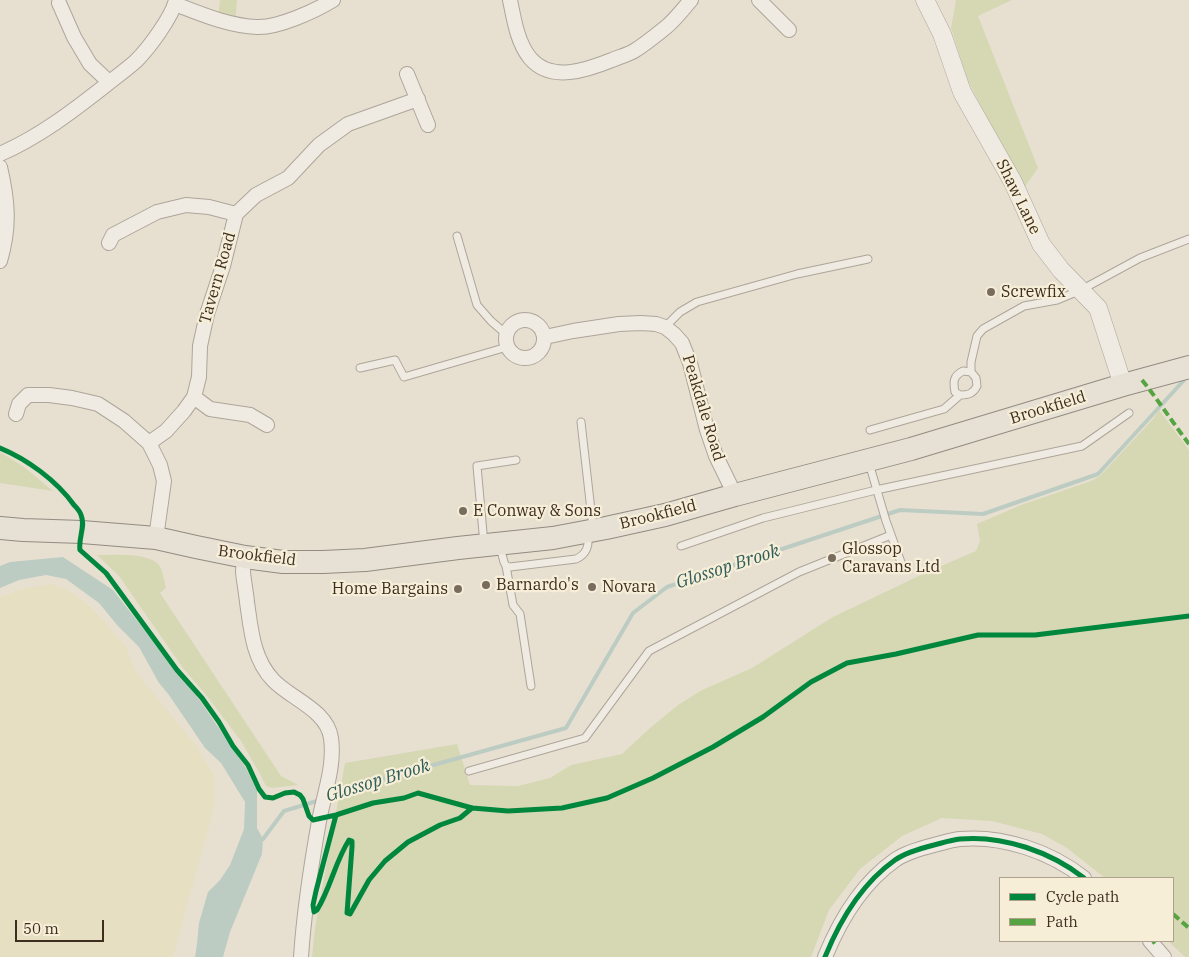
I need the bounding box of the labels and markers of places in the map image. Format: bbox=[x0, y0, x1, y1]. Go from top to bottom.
place label: Screwfix bbox=[1001, 282, 1066, 302]
marker: Screwfix bbox=[985, 286, 997, 298]
place label: E Conway & Sons bbox=[473, 501, 601, 521]
marker: E Conway & Sons bbox=[457, 505, 469, 517]
place label: Glossop Caravans Ltd bbox=[842, 539, 940, 577]
marker: Glossop Caravans Ltd bbox=[826, 552, 838, 564]
place label: Barnardo's bbox=[496, 575, 579, 595]
place label: Novara bbox=[602, 577, 656, 597]
place label: Home Bargains bbox=[332, 579, 448, 599]
marker: Barnardo's bbox=[480, 579, 492, 591]
marker: Novara bbox=[586, 581, 598, 593]
marker: Home Bargains bbox=[452, 583, 464, 595]

